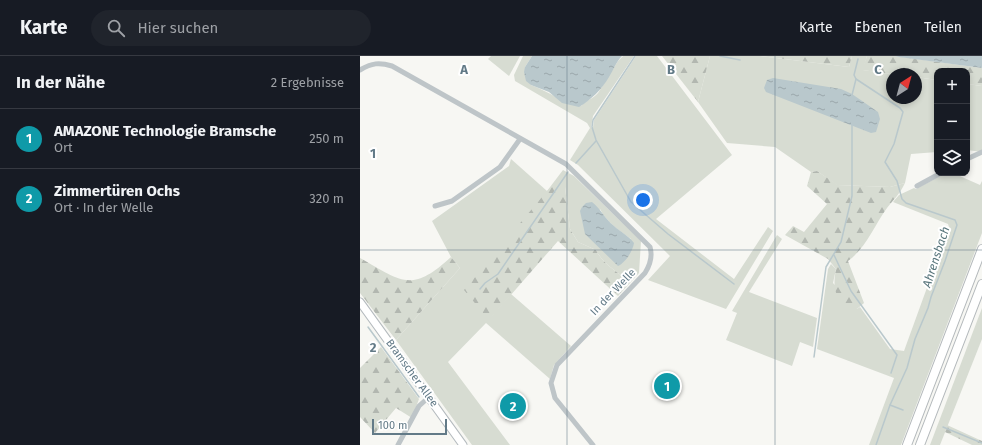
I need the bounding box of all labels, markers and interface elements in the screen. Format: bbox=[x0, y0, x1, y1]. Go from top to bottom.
search box bbox=[91, 10, 371, 46]
text: Karte bbox=[20, 16, 67, 39]
icon: search bbox=[105, 17, 127, 39]
text: Hier suchen bbox=[137, 19, 218, 37]
text: Karte bbox=[799, 19, 833, 36]
text: Ebenen bbox=[855, 19, 902, 36]
text: Teilen bbox=[924, 19, 962, 36]
text: A bbox=[459, 62, 468, 77]
text: B bbox=[667, 62, 675, 77]
text: C bbox=[874, 62, 882, 77]
north arrow bbox=[886, 68, 922, 104]
map controls bbox=[934, 68, 970, 176]
button: + bbox=[934, 68, 970, 104]
text: In der Nähe bbox=[16, 72, 105, 93]
text: 2 Ergebnisse bbox=[271, 75, 344, 90]
button: − bbox=[934, 104, 970, 140]
text: AMAZONE Technologie Bramsche bbox=[54, 122, 276, 140]
text: 1 bbox=[26, 131, 32, 146]
text: 250 m bbox=[309, 131, 344, 146]
text: Ort bbox=[54, 140, 73, 155]
button: layers bbox=[934, 140, 970, 176]
text: 1 bbox=[370, 146, 376, 161]
text: Zimmertüren Ochs bbox=[54, 182, 180, 200]
your location bbox=[633, 190, 653, 210]
text: 2 bbox=[26, 191, 32, 206]
text: 320 m bbox=[309, 191, 344, 206]
text: Ort · In der Welle bbox=[54, 200, 153, 215]
water label: Ahrensbach bbox=[919, 225, 952, 290]
street label: In der Welle bbox=[588, 266, 638, 318]
street label: Bramscher Allee bbox=[383, 337, 441, 409]
text: 2 bbox=[370, 340, 377, 355]
pin: 1 bbox=[654, 371, 680, 401]
pin: 2 bbox=[500, 391, 526, 421]
scale bar bbox=[372, 417, 447, 436]
text: 100 m bbox=[378, 419, 407, 432]

